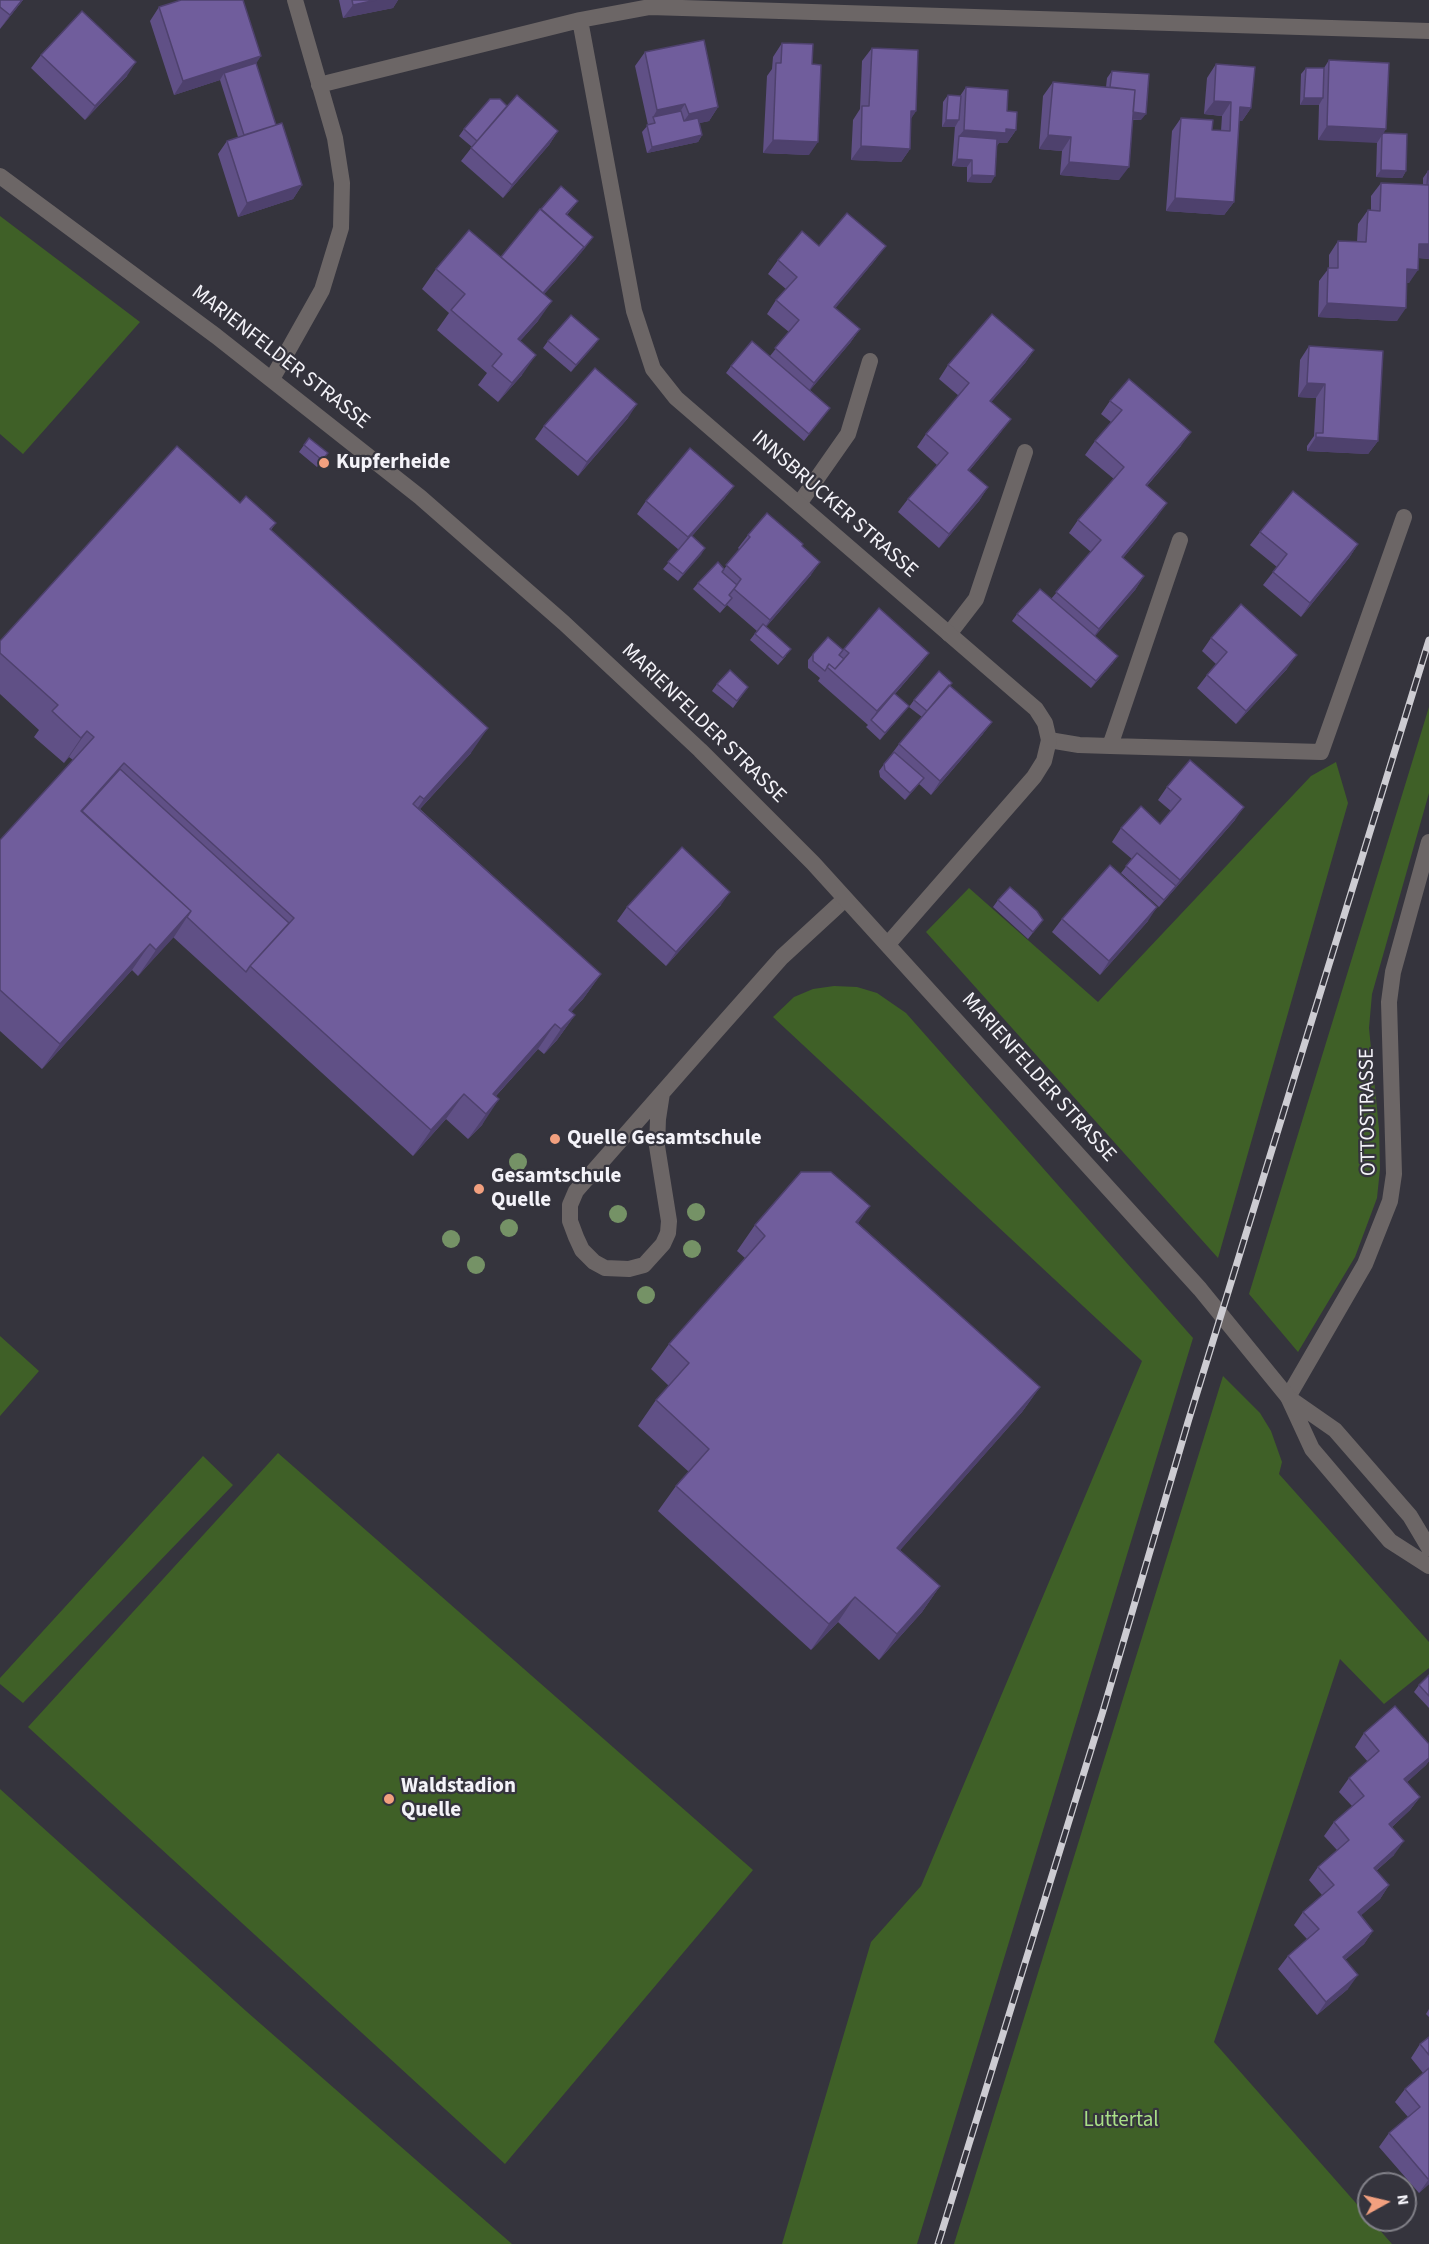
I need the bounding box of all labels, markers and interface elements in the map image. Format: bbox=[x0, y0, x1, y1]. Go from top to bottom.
street label: MARIENFELDER STRASSE bbox=[186, 281, 374, 435]
street label: INNSBRUCKER STRASSE bbox=[746, 426, 922, 584]
place label: Kupferheide bbox=[336, 450, 450, 476]
marker: Kupferheide bbox=[317, 456, 331, 470]
street label: MARIENFELDER STRASSE bbox=[615, 639, 791, 809]
street label: MARIENFELDER STRASSE bbox=[955, 988, 1121, 1168]
street label: OTTOSTRASSE bbox=[1355, 1048, 1383, 1176]
place label: Quelle Gesamtschule bbox=[567, 1126, 762, 1152]
marker: Quelle Gesamtschule bbox=[548, 1132, 562, 1146]
place label: Gesamtschule Quelle bbox=[491, 1164, 621, 1214]
marker: Gesamtschule Quelle bbox=[472, 1182, 486, 1196]
place label: Waldstadion Quelle bbox=[401, 1774, 516, 1824]
marker: Waldstadion Quelle bbox=[382, 1792, 396, 1806]
park label: Luttertal bbox=[1083, 2108, 1159, 2134]
north arrow bbox=[1357, 2172, 1417, 2232]
text: N bbox=[1391, 2193, 1414, 2207]

